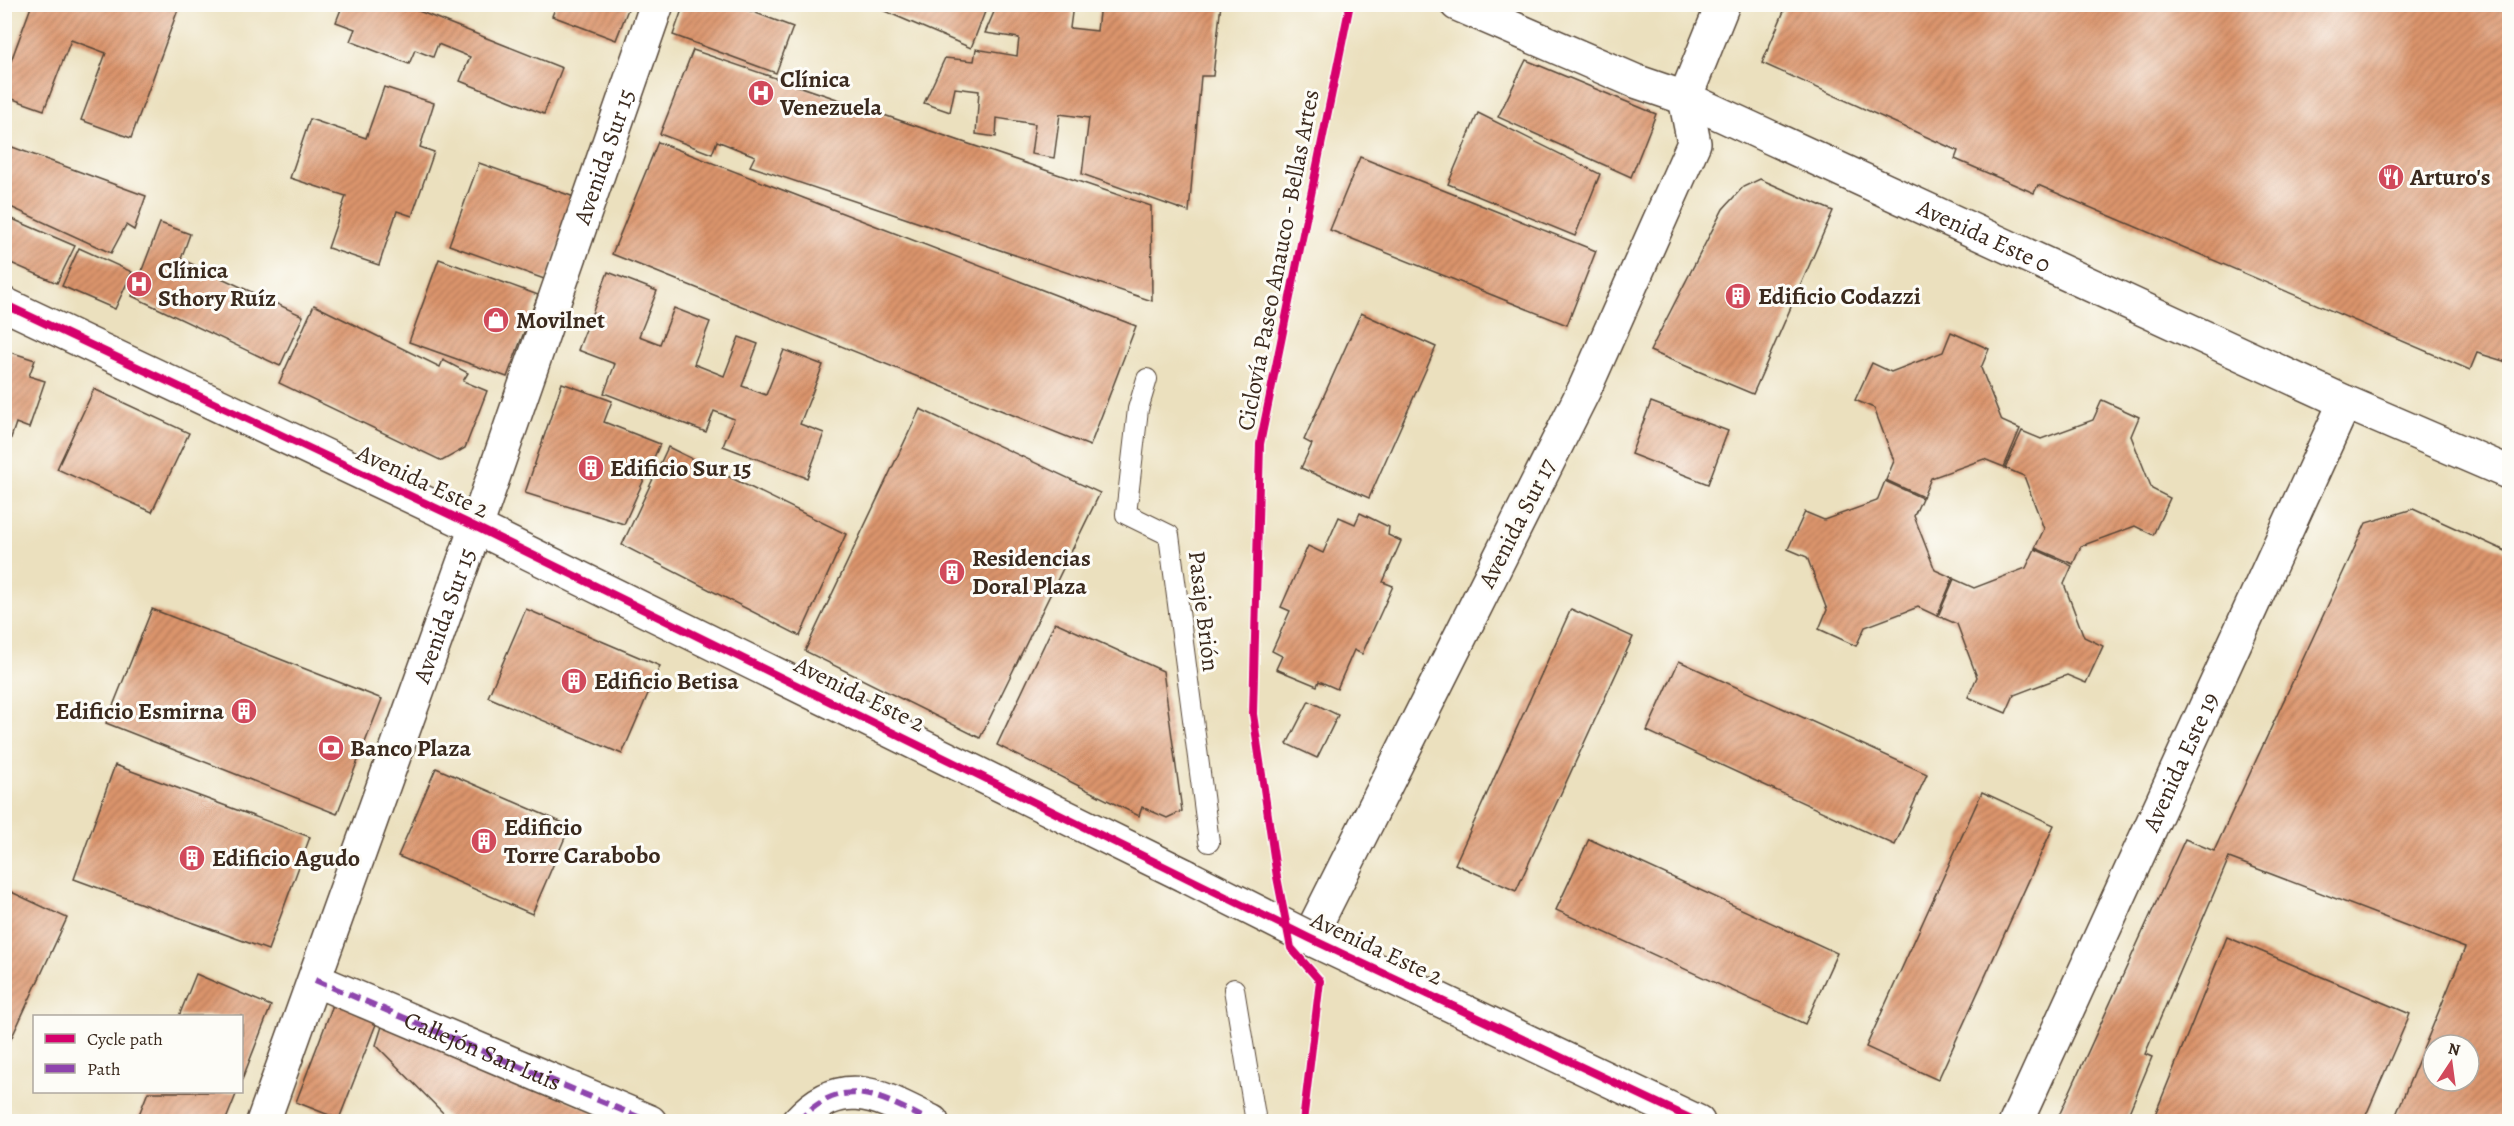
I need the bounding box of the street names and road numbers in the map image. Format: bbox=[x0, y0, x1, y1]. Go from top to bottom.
street label: Avenida Sur 15 bbox=[566, 84, 642, 230]
street label: Ciclovía Paseo Anauco - Bellas Artes bbox=[1229, 87, 1327, 433]
street label: Avenida Este 0 bbox=[1911, 191, 2056, 280]
street label: Avenida Este 2 bbox=[351, 436, 494, 526]
street label: Avenida Sur 17 bbox=[1470, 452, 1564, 594]
street label: Avenida Sur 15 bbox=[405, 543, 483, 688]
street label: Pasaje Brión bbox=[1181, 549, 1227, 673]
street label: Avenida Este 2 bbox=[788, 648, 931, 740]
street label: Avenida Este 19 bbox=[2134, 687, 2226, 838]
street label: Avenida Este 2 bbox=[1305, 903, 1448, 993]
street label: Callejón San Luis bbox=[399, 1004, 566, 1098]

